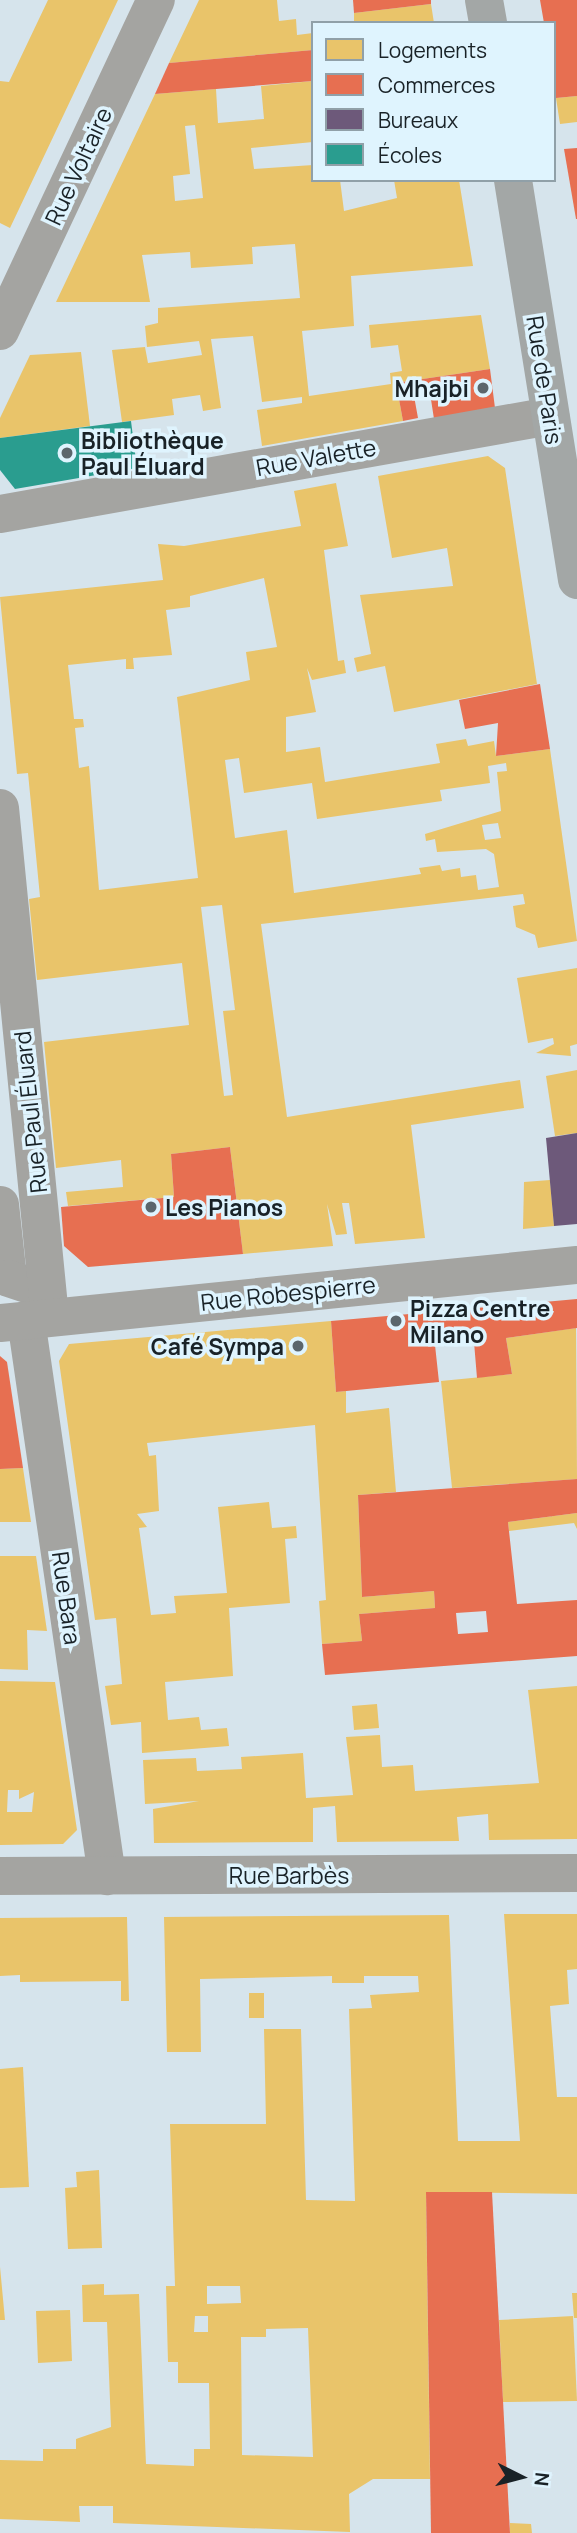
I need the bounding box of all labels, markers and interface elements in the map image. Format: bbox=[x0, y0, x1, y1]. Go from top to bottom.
legend bbox=[311, 21, 556, 182]
text: Logements bbox=[378, 36, 487, 64]
text: Commerces bbox=[378, 71, 495, 99]
street label: Rue Voltaire bbox=[39, 103, 117, 229]
text: Bureaux bbox=[378, 106, 458, 134]
text: Écoles bbox=[378, 141, 442, 169]
street label: Rue de Paris bbox=[521, 314, 569, 446]
place label: Mhajbi bbox=[394, 374, 469, 402]
marker: Mhajbi bbox=[475, 380, 491, 396]
place label: Bibliothèque Paul Éluard bbox=[81, 426, 224, 480]
street label: Rue Valette bbox=[254, 433, 378, 481]
marker: Bibliothèque Paul Éluard bbox=[59, 445, 75, 461]
street label: Rue Paul Éluard bbox=[8, 1030, 52, 1194]
place label: Les Pianos bbox=[165, 1193, 283, 1221]
marker: Les Pianos bbox=[143, 1199, 159, 1215]
street label: Rue Robespierre bbox=[199, 1270, 377, 1316]
place label: Pizza Centre Milano bbox=[410, 1294, 550, 1348]
marker: Pizza Centre Milano bbox=[388, 1313, 404, 1329]
place label: Café Sympa bbox=[151, 1332, 284, 1360]
marker: Café Sympa bbox=[290, 1338, 306, 1354]
street label: Rue Bara bbox=[47, 1550, 87, 1646]
street label: Rue Barbès bbox=[229, 1861, 349, 1889]
north arrow bbox=[486, 2442, 556, 2512]
text: N bbox=[528, 2471, 556, 2487]

